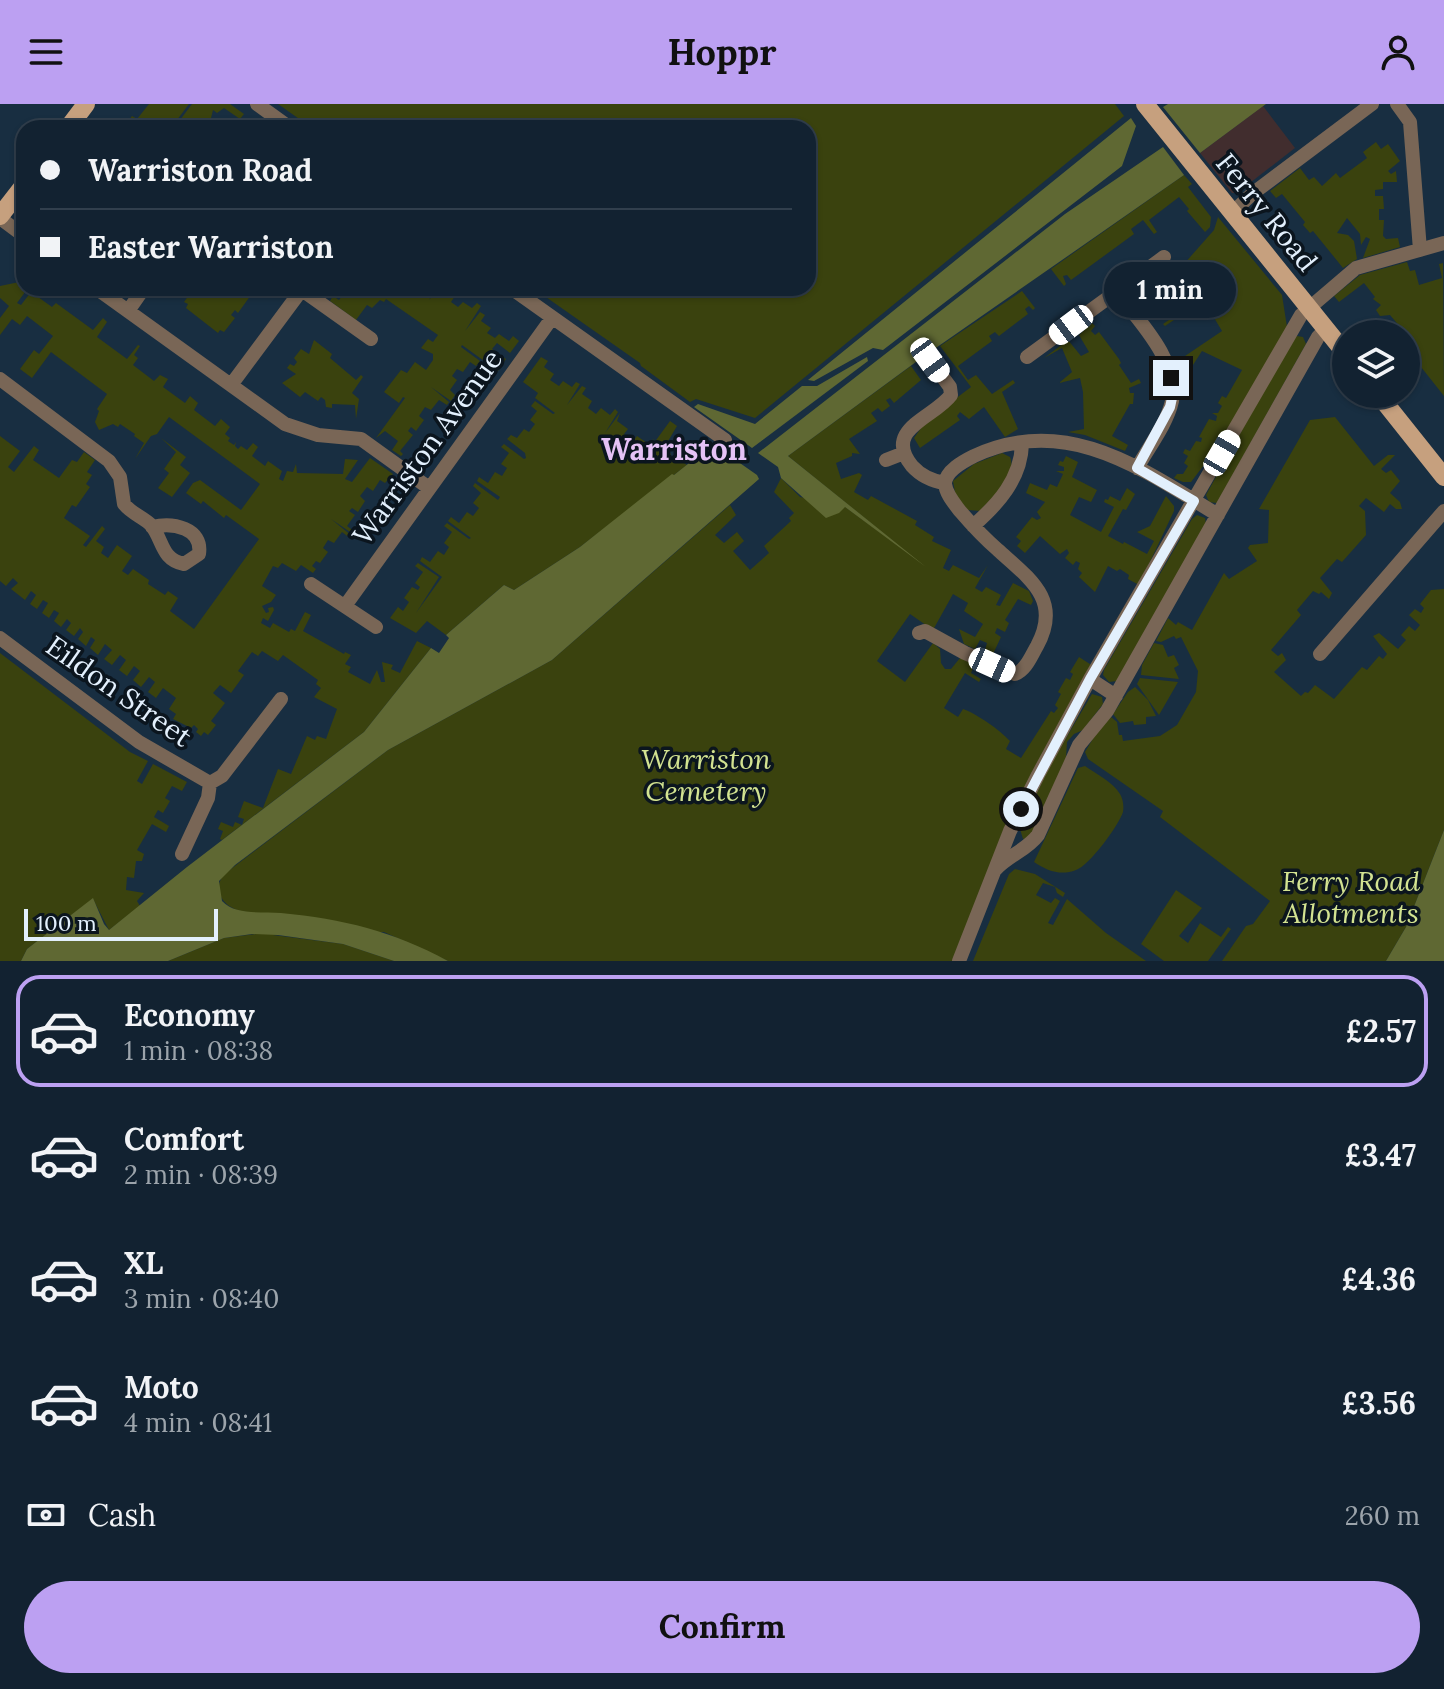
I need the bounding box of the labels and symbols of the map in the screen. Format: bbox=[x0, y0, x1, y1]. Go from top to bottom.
street label: Ferry Road bbox=[1208, 146, 1326, 278]
callout: 1 min bbox=[1105, 262, 1237, 318]
car bbox=[1045, 301, 1097, 349]
car bbox=[906, 334, 954, 386]
street label: Warriston Avenue bbox=[344, 342, 510, 552]
route end bbox=[1153, 360, 1189, 396]
car bbox=[1200, 426, 1244, 480]
district label: Warriston bbox=[601, 430, 747, 468]
street label: Eildon Street bbox=[39, 628, 199, 755]
car bbox=[965, 644, 1019, 686]
park label: Warriston Cemetery bbox=[641, 741, 771, 809]
route start bbox=[1003, 791, 1039, 827]
park label: Ferry Road Allotments bbox=[1282, 863, 1420, 931]
scale bar bbox=[24, 905, 218, 941]

